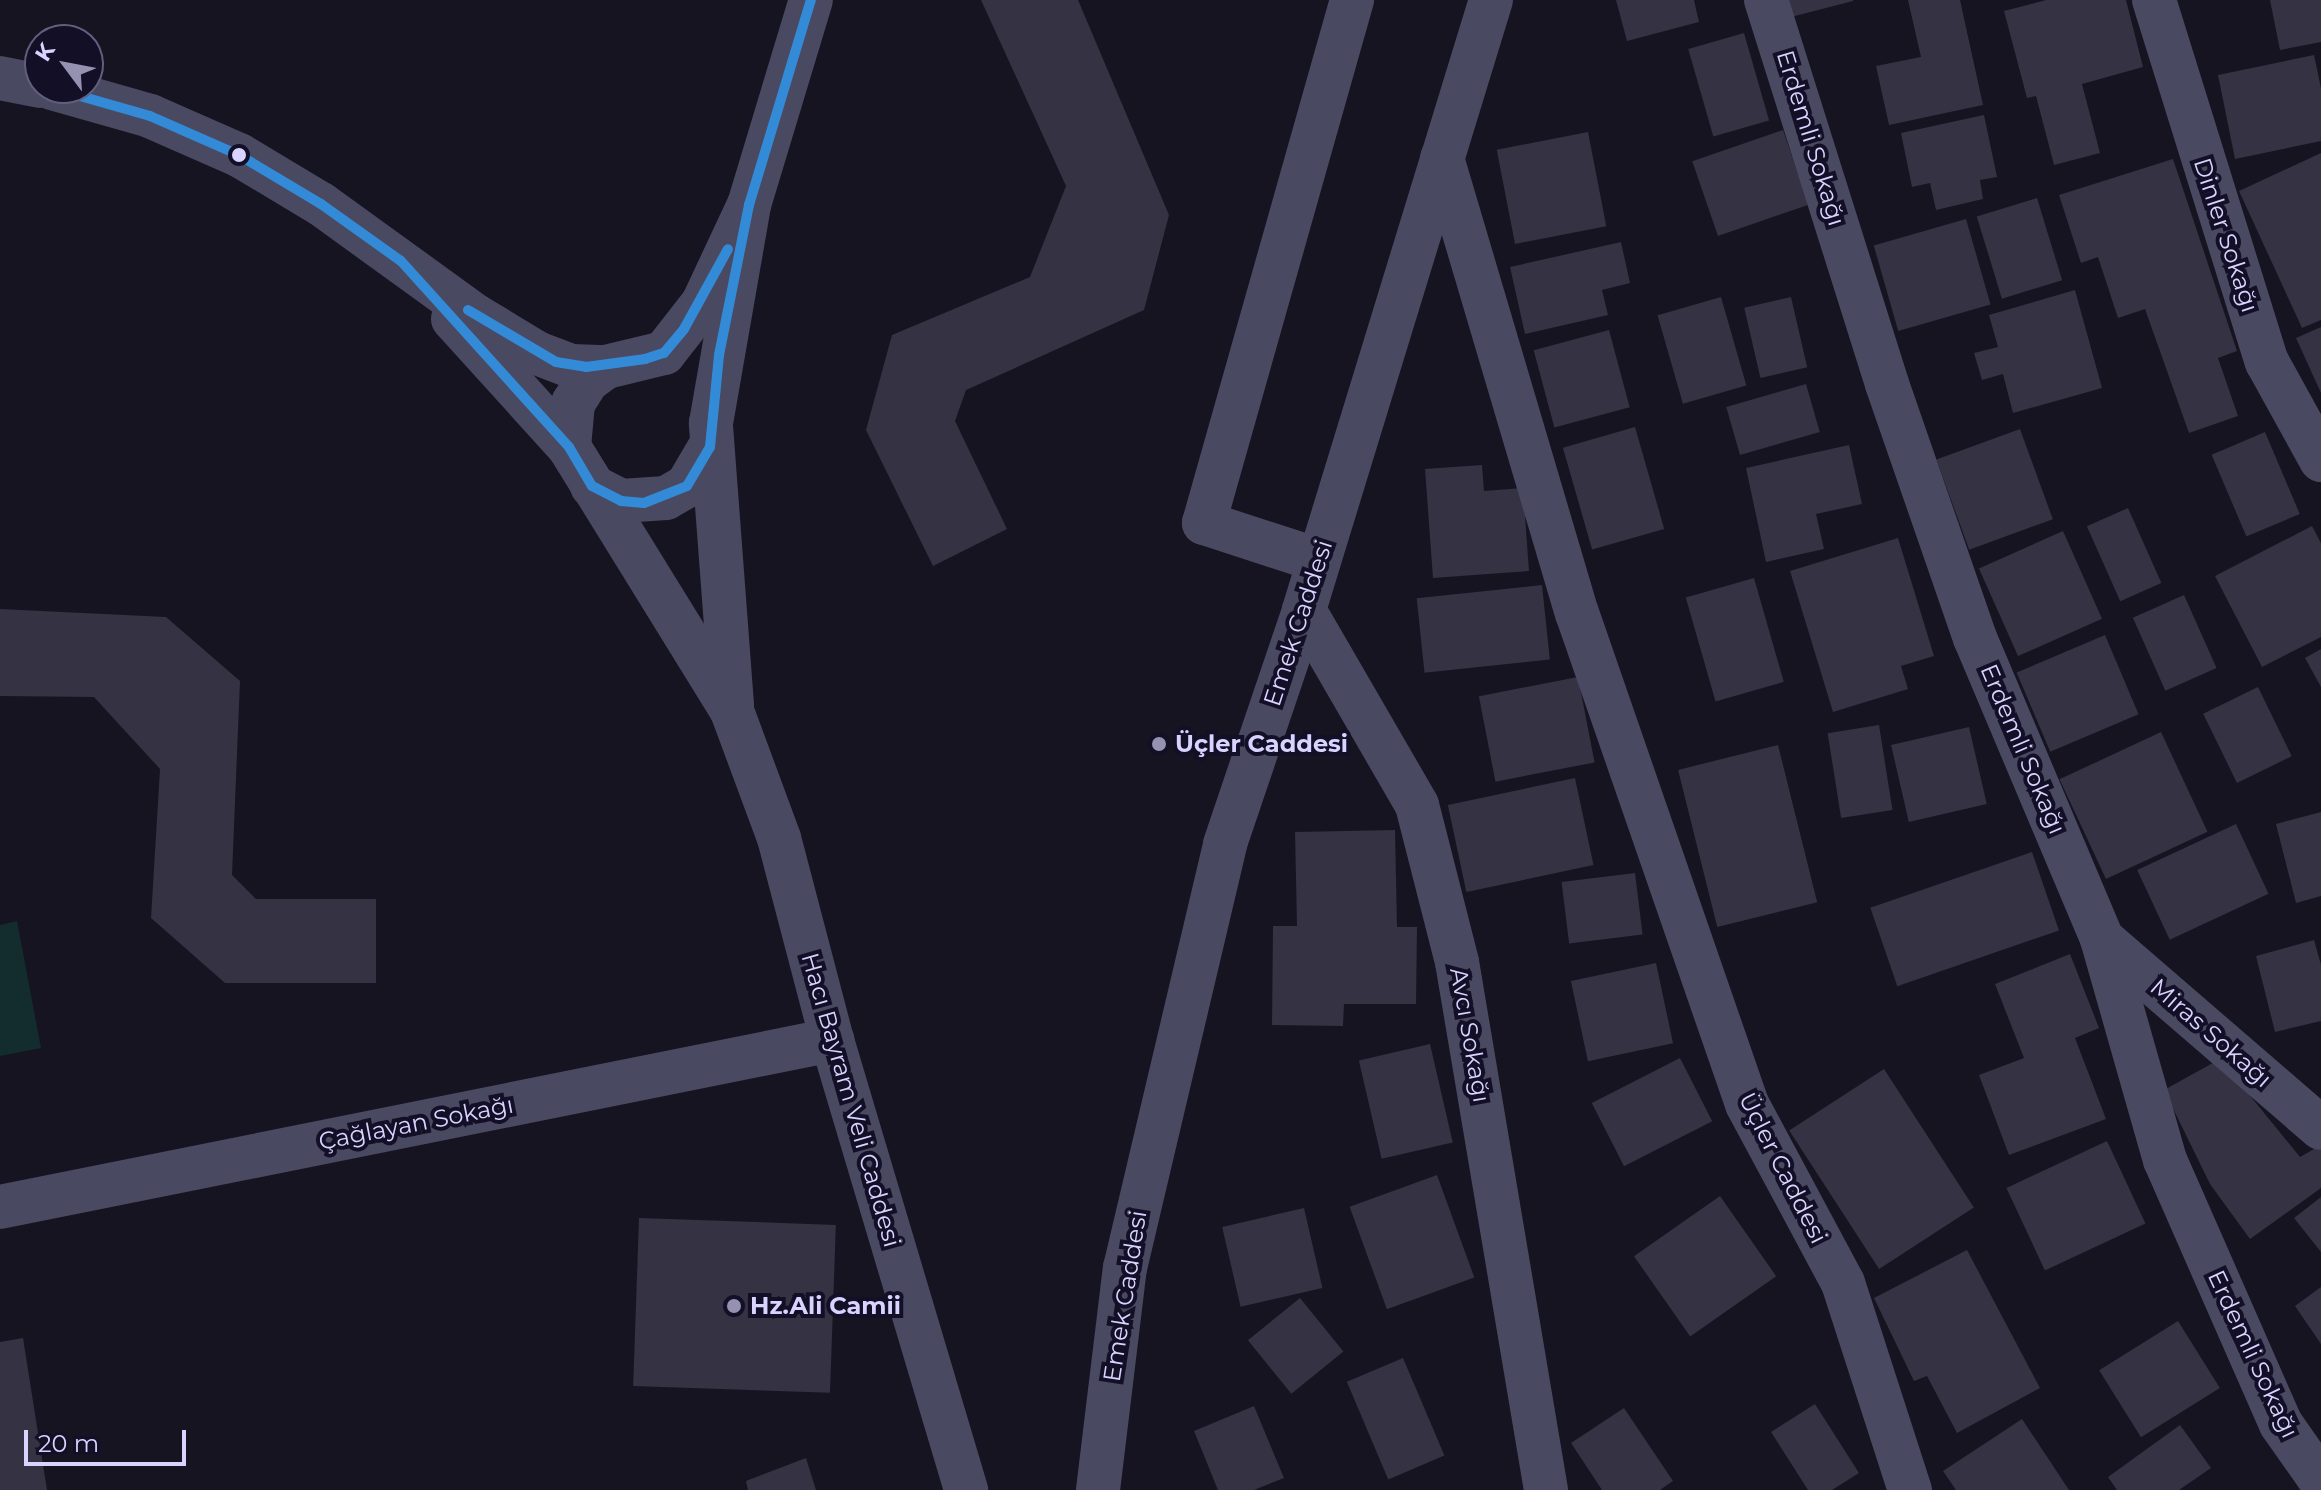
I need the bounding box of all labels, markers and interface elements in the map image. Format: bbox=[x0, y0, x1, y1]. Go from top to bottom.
north arrow bbox=[24, 24, 104, 104]
text: K bbox=[29, 38, 61, 66]
street label: Erdemli Sokağı bbox=[1771, 47, 1851, 229]
unlabelled marker bbox=[231, 147, 247, 163]
street label: Dinler Sokağı bbox=[2188, 154, 2264, 316]
street label: Emek Caddesi bbox=[1258, 536, 1338, 710]
street label: Erdemli Sokağı bbox=[1974, 660, 2072, 838]
place label: Üçler Caddesi bbox=[1175, 730, 1348, 758]
marker: Üçler Caddesi bbox=[1150, 735, 1168, 753]
street label: Hacı Bayram Veli Caddesi bbox=[795, 950, 907, 1250]
street label: Avcı Sokağı bbox=[1444, 965, 1496, 1105]
street label: Miras Sokağı bbox=[2145, 973, 2277, 1093]
street label: Üçler Caddesi bbox=[1733, 1088, 1833, 1248]
street label: Çağlayan Sokağı bbox=[316, 1090, 516, 1156]
street label: Emek Caddesi bbox=[1097, 1208, 1153, 1384]
street label: Erdemli Sokağı bbox=[2202, 1266, 2304, 1442]
place label: Hz.Ali Camii bbox=[750, 1292, 901, 1320]
marker: Hz.Ali Camii bbox=[725, 1297, 743, 1315]
scale bar bbox=[28, 1414, 190, 1464]
text: 20 m bbox=[38, 1429, 99, 1458]

